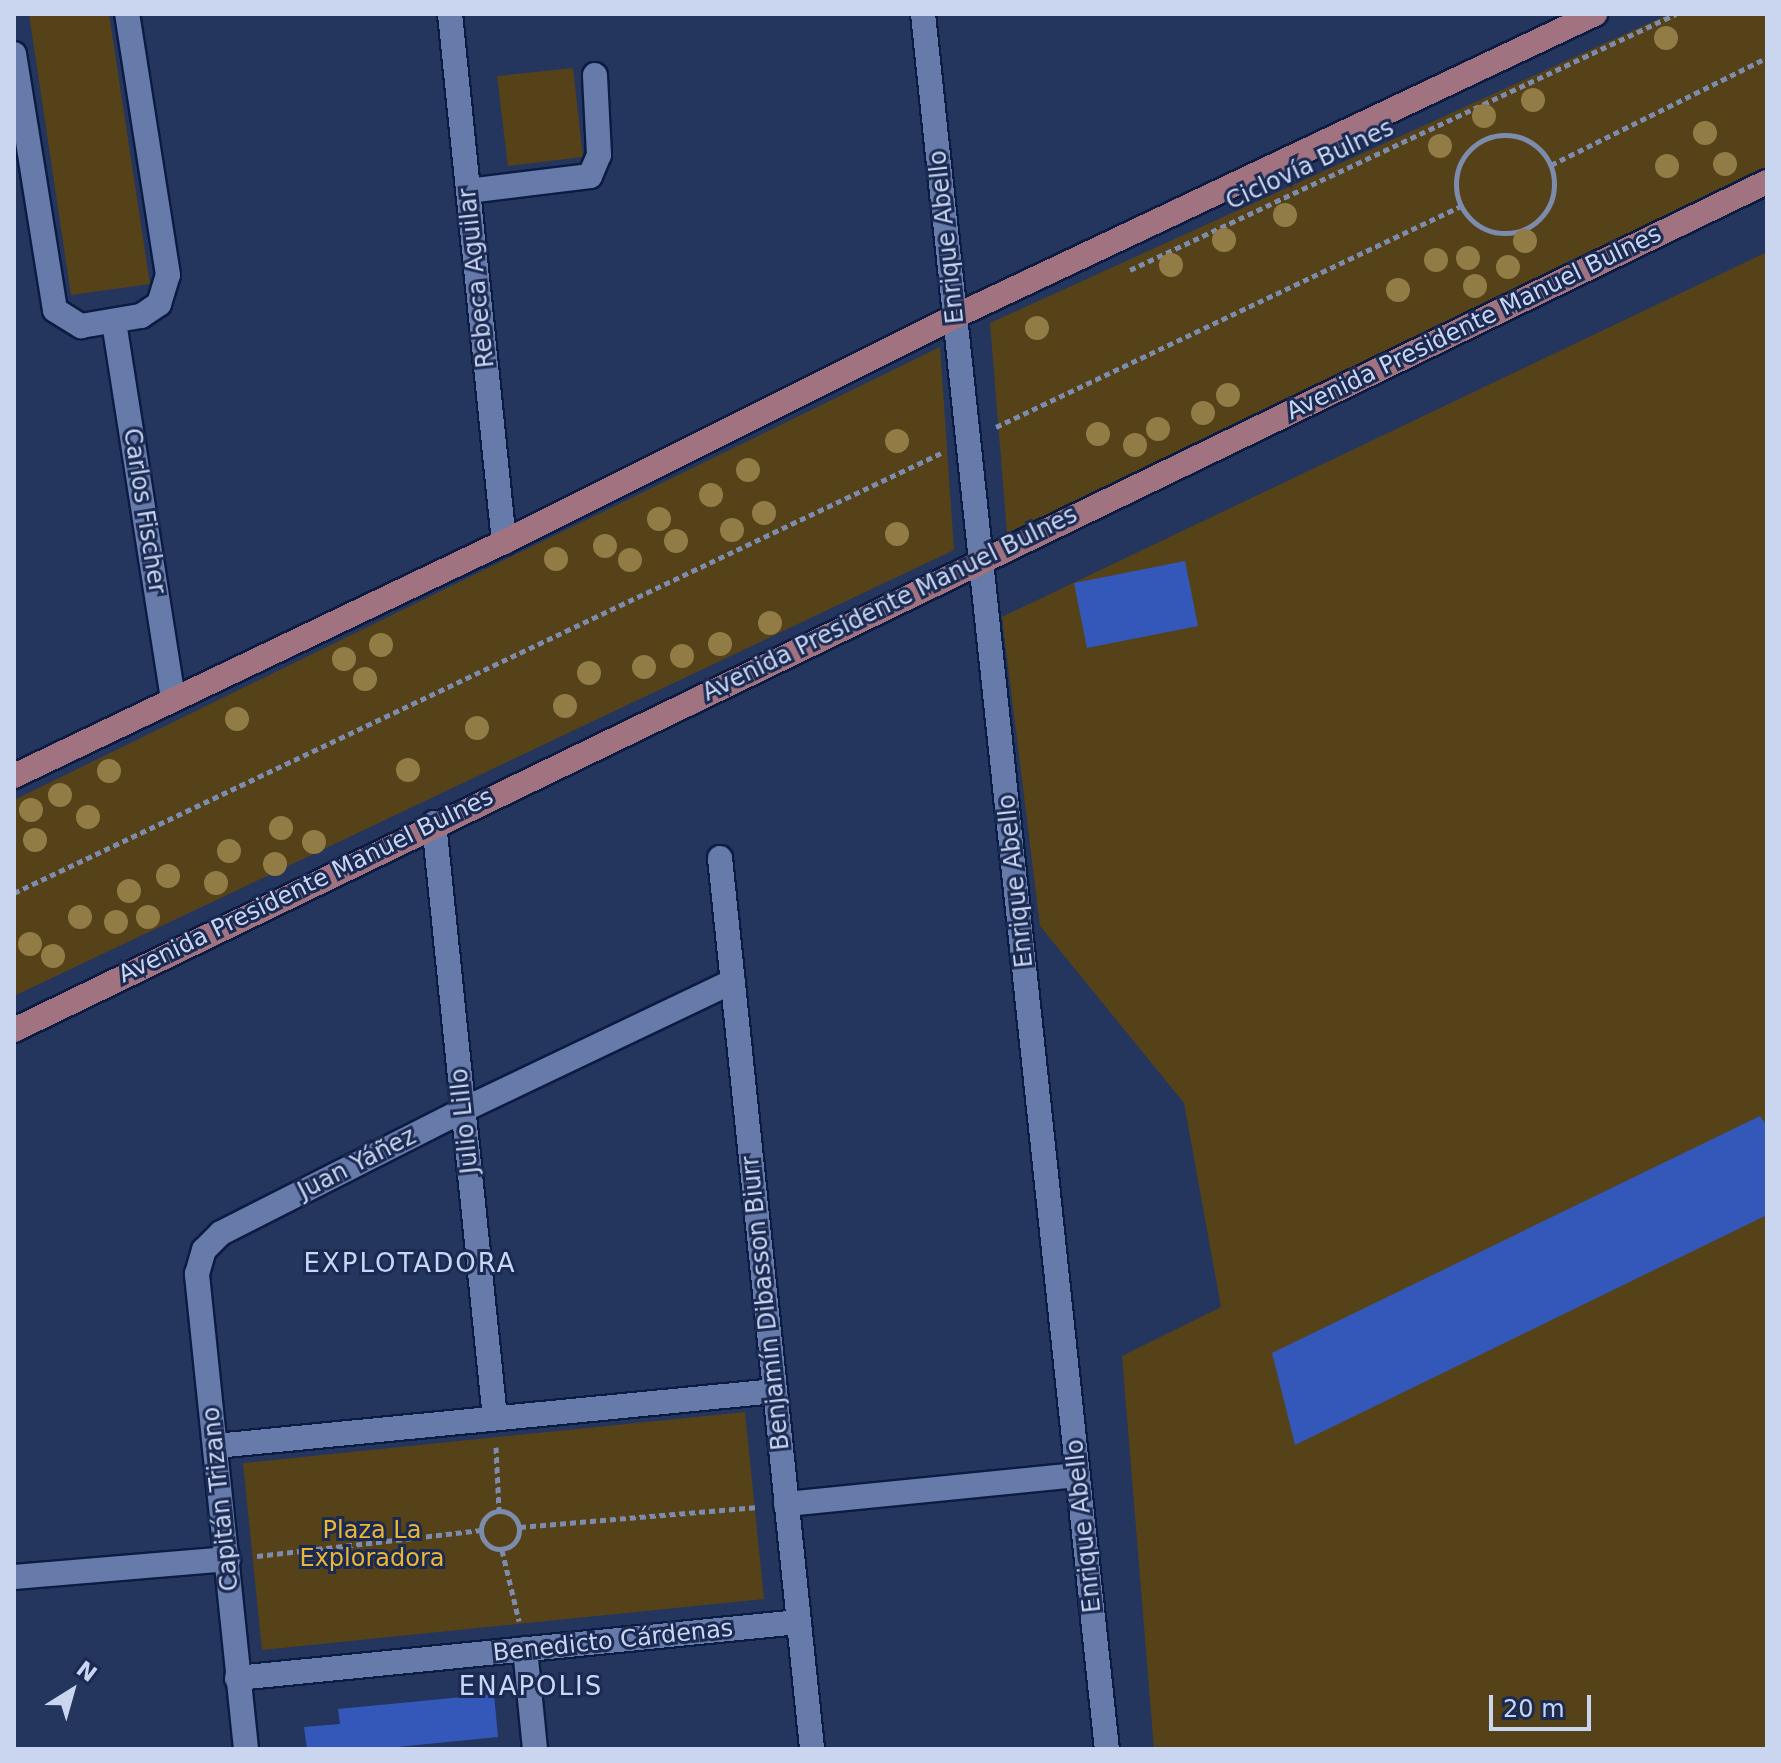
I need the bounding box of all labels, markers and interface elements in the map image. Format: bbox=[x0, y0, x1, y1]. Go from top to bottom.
street label: Ciclovía Bulnes bbox=[1221, 113, 1399, 217]
street label: Enrique Abello bbox=[924, 149, 970, 325]
street label: Rebeca Aguilar bbox=[453, 187, 501, 369]
street label: Avenida Presidente Manuel Bulnes bbox=[1282, 219, 1666, 427]
street label: Carlos Fischer bbox=[117, 426, 171, 596]
street label: Avenida Presidente Manuel Bulnes bbox=[698, 500, 1082, 708]
street label: Avenida Presidente Manuel Bulnes bbox=[114, 782, 498, 990]
street label: Enrique Abello bbox=[993, 793, 1039, 969]
street label: Julio Lillo bbox=[445, 1067, 485, 1175]
street label: Juan Yáñez bbox=[293, 1122, 421, 1206]
street label: Benjamín Dibasson Biurr bbox=[736, 1154, 796, 1452]
district label: EXPLOTADORA bbox=[304, 1248, 516, 1280]
street label: Capitán Trizano bbox=[197, 1405, 245, 1593]
street label: Enrique Abello bbox=[1061, 1438, 1107, 1614]
park label: Plaza La Exploradora bbox=[299, 1517, 445, 1573]
street label: Benedicto Cárdenas bbox=[491, 1614, 735, 1668]
north arrow bbox=[32, 1651, 112, 1731]
text: N bbox=[72, 1656, 102, 1687]
district label: ENAPOLIS bbox=[459, 1671, 603, 1703]
scale bar bbox=[1493, 1679, 1595, 1729]
text: 20 m bbox=[1503, 1695, 1565, 1723]

